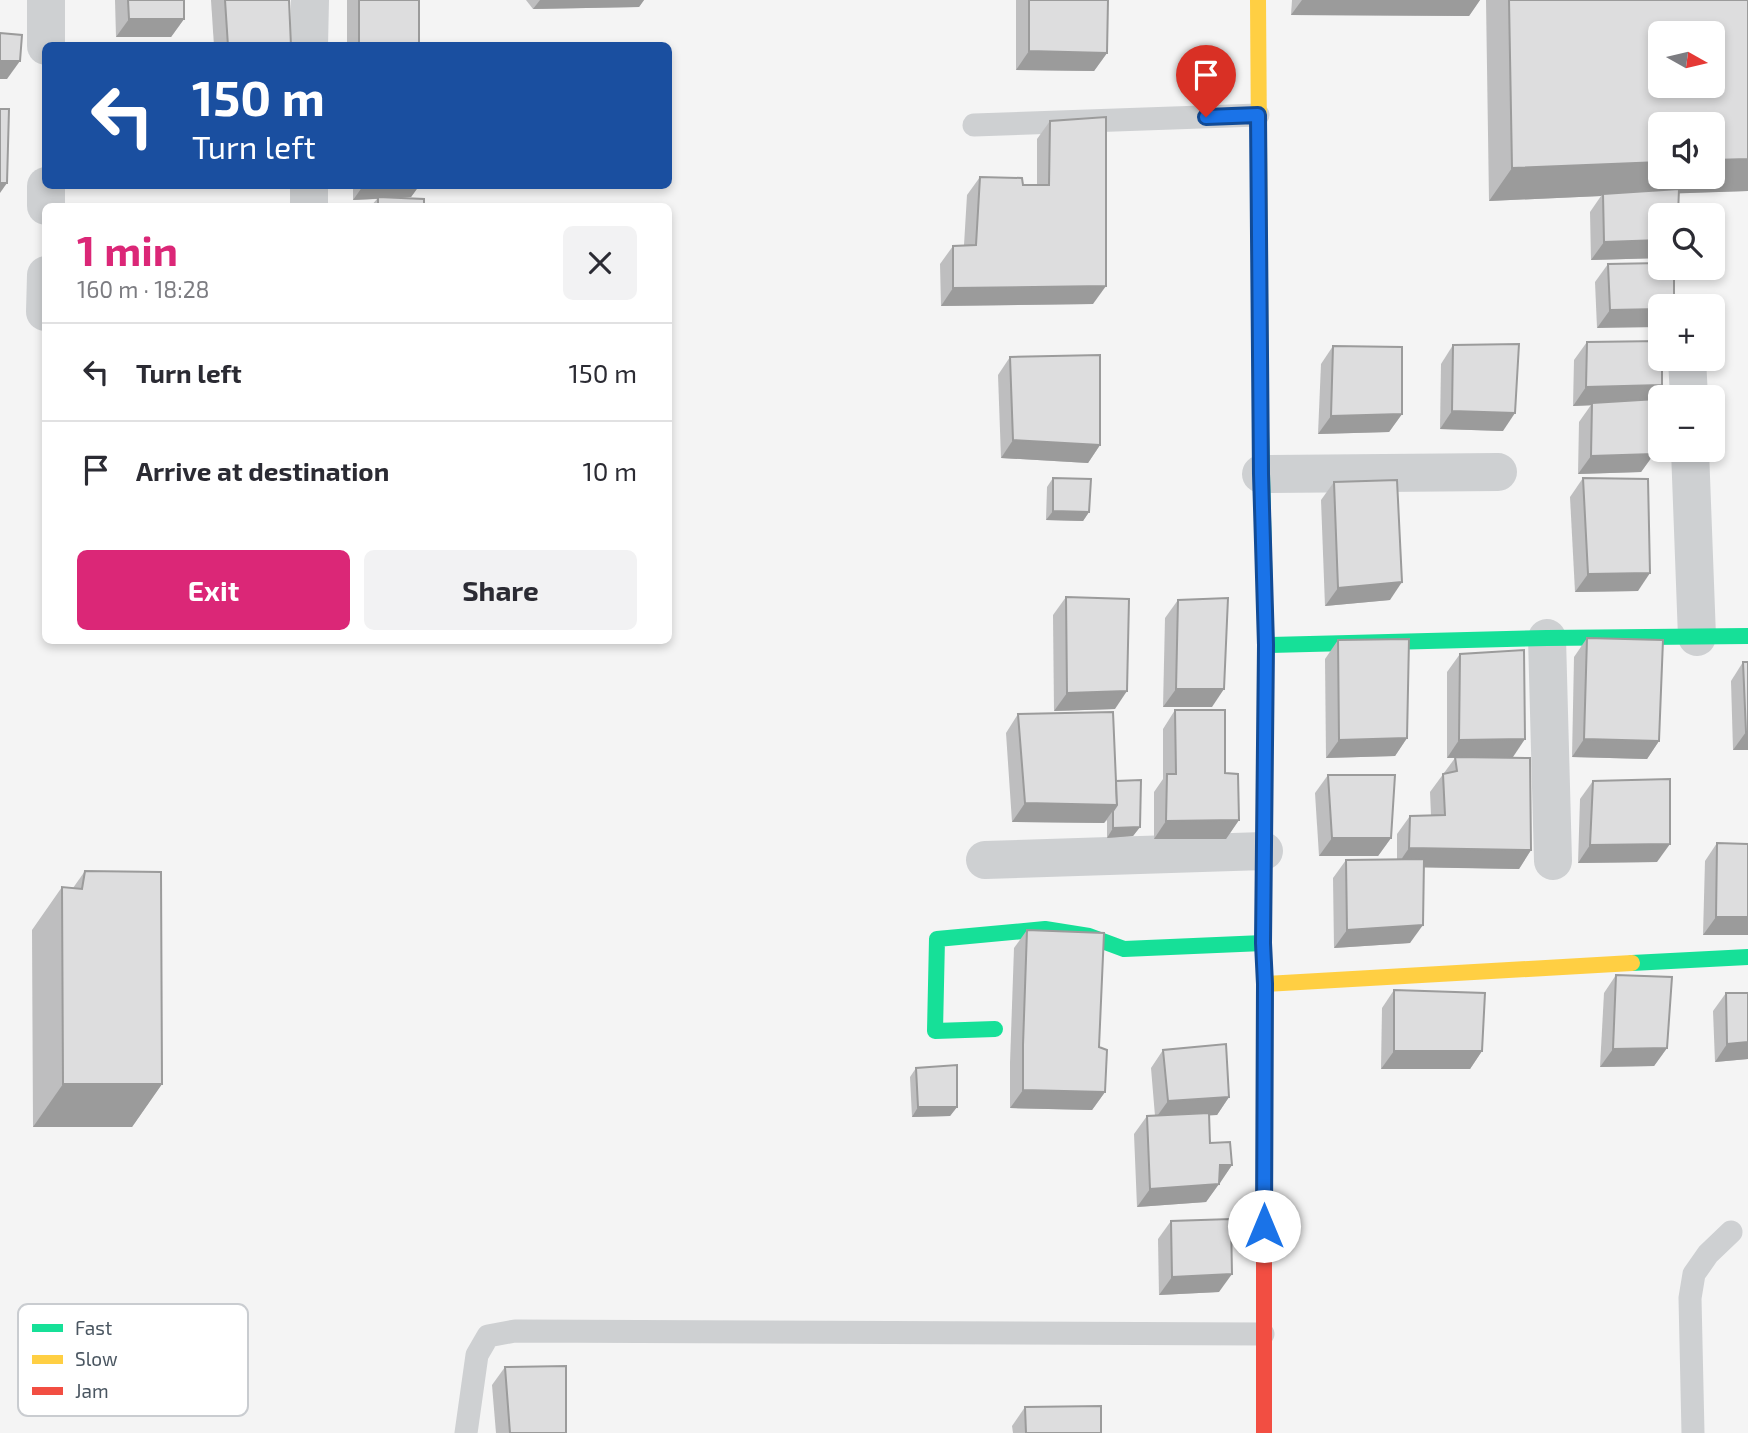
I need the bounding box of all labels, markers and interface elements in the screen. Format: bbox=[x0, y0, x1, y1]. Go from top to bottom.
north arrow bbox=[1648, 21, 1726, 98]
map controls bbox=[1648, 21, 1725, 462]
pin bbox=[1176, 45, 1236, 117]
icon: arrive bbox=[1187, 56, 1225, 94]
text: 150 m bbox=[192, 67, 325, 126]
icon: left bbox=[77, 70, 168, 161]
button: sound bbox=[1648, 112, 1725, 189]
text: Turn left bbox=[192, 127, 316, 165]
button: search bbox=[1648, 203, 1725, 280]
text: 1 min bbox=[77, 224, 178, 274]
button: close bbox=[563, 226, 637, 300]
text: 160 m · 18:28 bbox=[77, 275, 210, 303]
button: + bbox=[1648, 294, 1725, 371]
icon: left bbox=[77, 353, 115, 391]
text: Turn left bbox=[136, 357, 242, 388]
text: 150 m bbox=[568, 357, 637, 388]
button: − bbox=[1648, 385, 1725, 462]
icon: arrive bbox=[77, 451, 115, 489]
text: Arrive at destination bbox=[136, 455, 389, 486]
text: 10 m bbox=[582, 455, 637, 486]
button: Exit bbox=[77, 550, 350, 630]
button: Share bbox=[364, 550, 637, 630]
position arrow bbox=[1227, 1189, 1301, 1263]
legend bbox=[18, 1304, 248, 1416]
text: Fast bbox=[75, 1316, 112, 1339]
text: Slow bbox=[75, 1347, 118, 1370]
text: Jam bbox=[75, 1379, 109, 1402]

